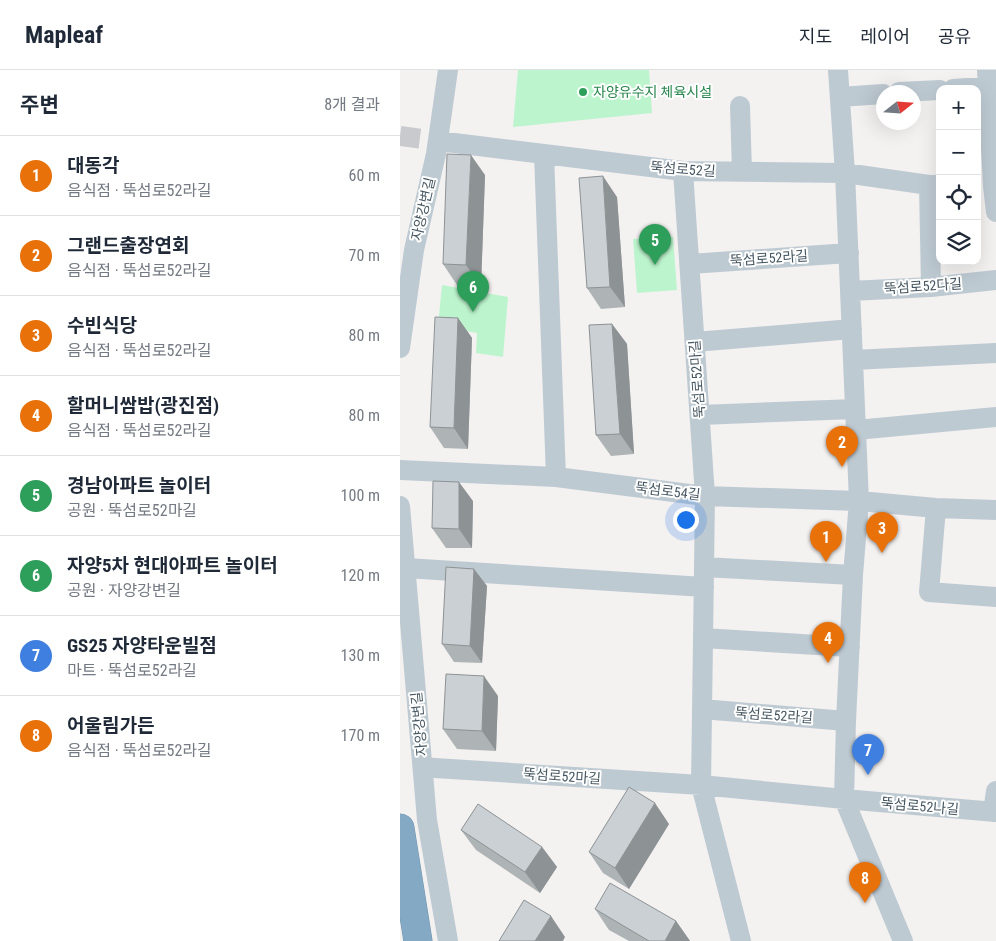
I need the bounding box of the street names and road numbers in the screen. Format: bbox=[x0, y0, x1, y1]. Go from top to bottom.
street label: 뚝섬로52길 bbox=[650, 159, 716, 179]
street label: 자양강변길 bbox=[408, 176, 438, 242]
street label: 뚝섬로52라길 bbox=[729, 247, 809, 269]
street label: 뚝섬로52다길 bbox=[883, 275, 963, 297]
street label: 뚝섬로52마길 bbox=[686, 339, 708, 419]
street label: 뚝섬로54길 bbox=[635, 479, 701, 503]
street label: 자양강변길 bbox=[408, 691, 430, 757]
street label: 뚝섬로52라길 bbox=[734, 704, 814, 726]
street label: 뚝섬로52마길 bbox=[522, 765, 602, 787]
street label: 뚝섬로52나길 bbox=[880, 795, 960, 817]

